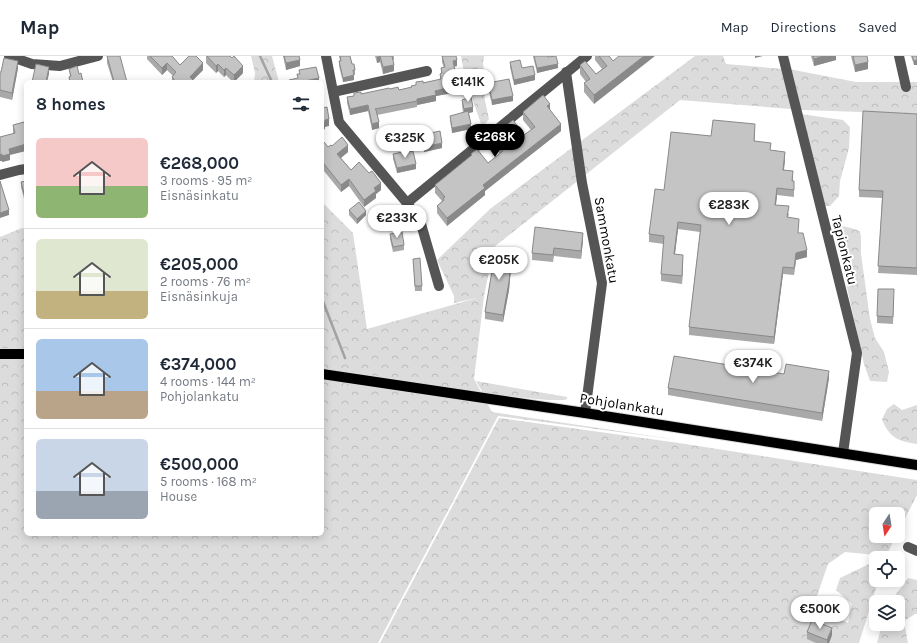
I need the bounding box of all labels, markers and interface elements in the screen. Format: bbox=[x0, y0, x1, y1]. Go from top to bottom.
text: Map bbox=[20, 17, 59, 39]
text: Map bbox=[721, 19, 749, 36]
text: Directions bbox=[771, 19, 836, 36]
text: Saved bbox=[858, 19, 897, 36]
pin: €141K bbox=[440, 69, 496, 103]
text: €141K bbox=[451, 74, 485, 89]
icon: filters bbox=[290, 93, 312, 115]
text: 8 homes bbox=[36, 94, 106, 114]
pin: €268K bbox=[467, 124, 523, 158]
pin: €325K bbox=[377, 125, 433, 159]
text: €268K bbox=[475, 129, 515, 144]
text: €325K bbox=[385, 130, 425, 145]
text: €268,000 bbox=[160, 153, 239, 173]
icon: home bbox=[68, 154, 116, 202]
text: 3 rooms · 95 m² bbox=[160, 173, 253, 188]
text: Eisnäsinkatu bbox=[160, 188, 239, 203]
pin: €283K bbox=[701, 192, 757, 226]
street label: Sammonkatu bbox=[591, 195, 623, 285]
text: €283K bbox=[708, 197, 750, 212]
pin: €233K bbox=[369, 205, 425, 239]
text: €233K bbox=[377, 210, 417, 225]
street label: Tapionkatu bbox=[828, 213, 861, 287]
pin: €205K bbox=[471, 247, 527, 281]
text: €205K bbox=[479, 252, 519, 267]
text: €205,000 bbox=[160, 254, 238, 274]
icon: home bbox=[68, 255, 116, 303]
text: 2 rooms · 76 m² bbox=[160, 274, 251, 289]
text: Eisnäsinkuja bbox=[160, 289, 238, 304]
pin: €374K bbox=[725, 350, 781, 384]
text: €374,000 bbox=[160, 354, 236, 374]
icon: home bbox=[68, 355, 116, 403]
text: €374K bbox=[733, 355, 773, 370]
text: 4 rooms · 144 m² bbox=[160, 374, 256, 389]
text: Pohjolankatu bbox=[160, 389, 239, 404]
street label: Pohjolankatu bbox=[578, 389, 665, 420]
text: €500,000 bbox=[160, 454, 239, 474]
icon: home bbox=[68, 455, 116, 503]
text: 5 rooms · 168 m² bbox=[160, 474, 257, 489]
text: House bbox=[160, 489, 197, 504]
north arrow bbox=[869, 507, 905, 543]
map controls bbox=[869, 507, 905, 631]
button: locate bbox=[869, 551, 905, 587]
button: layers bbox=[869, 595, 905, 631]
pin: €500K bbox=[792, 596, 848, 630]
text: €500K bbox=[800, 601, 840, 616]

